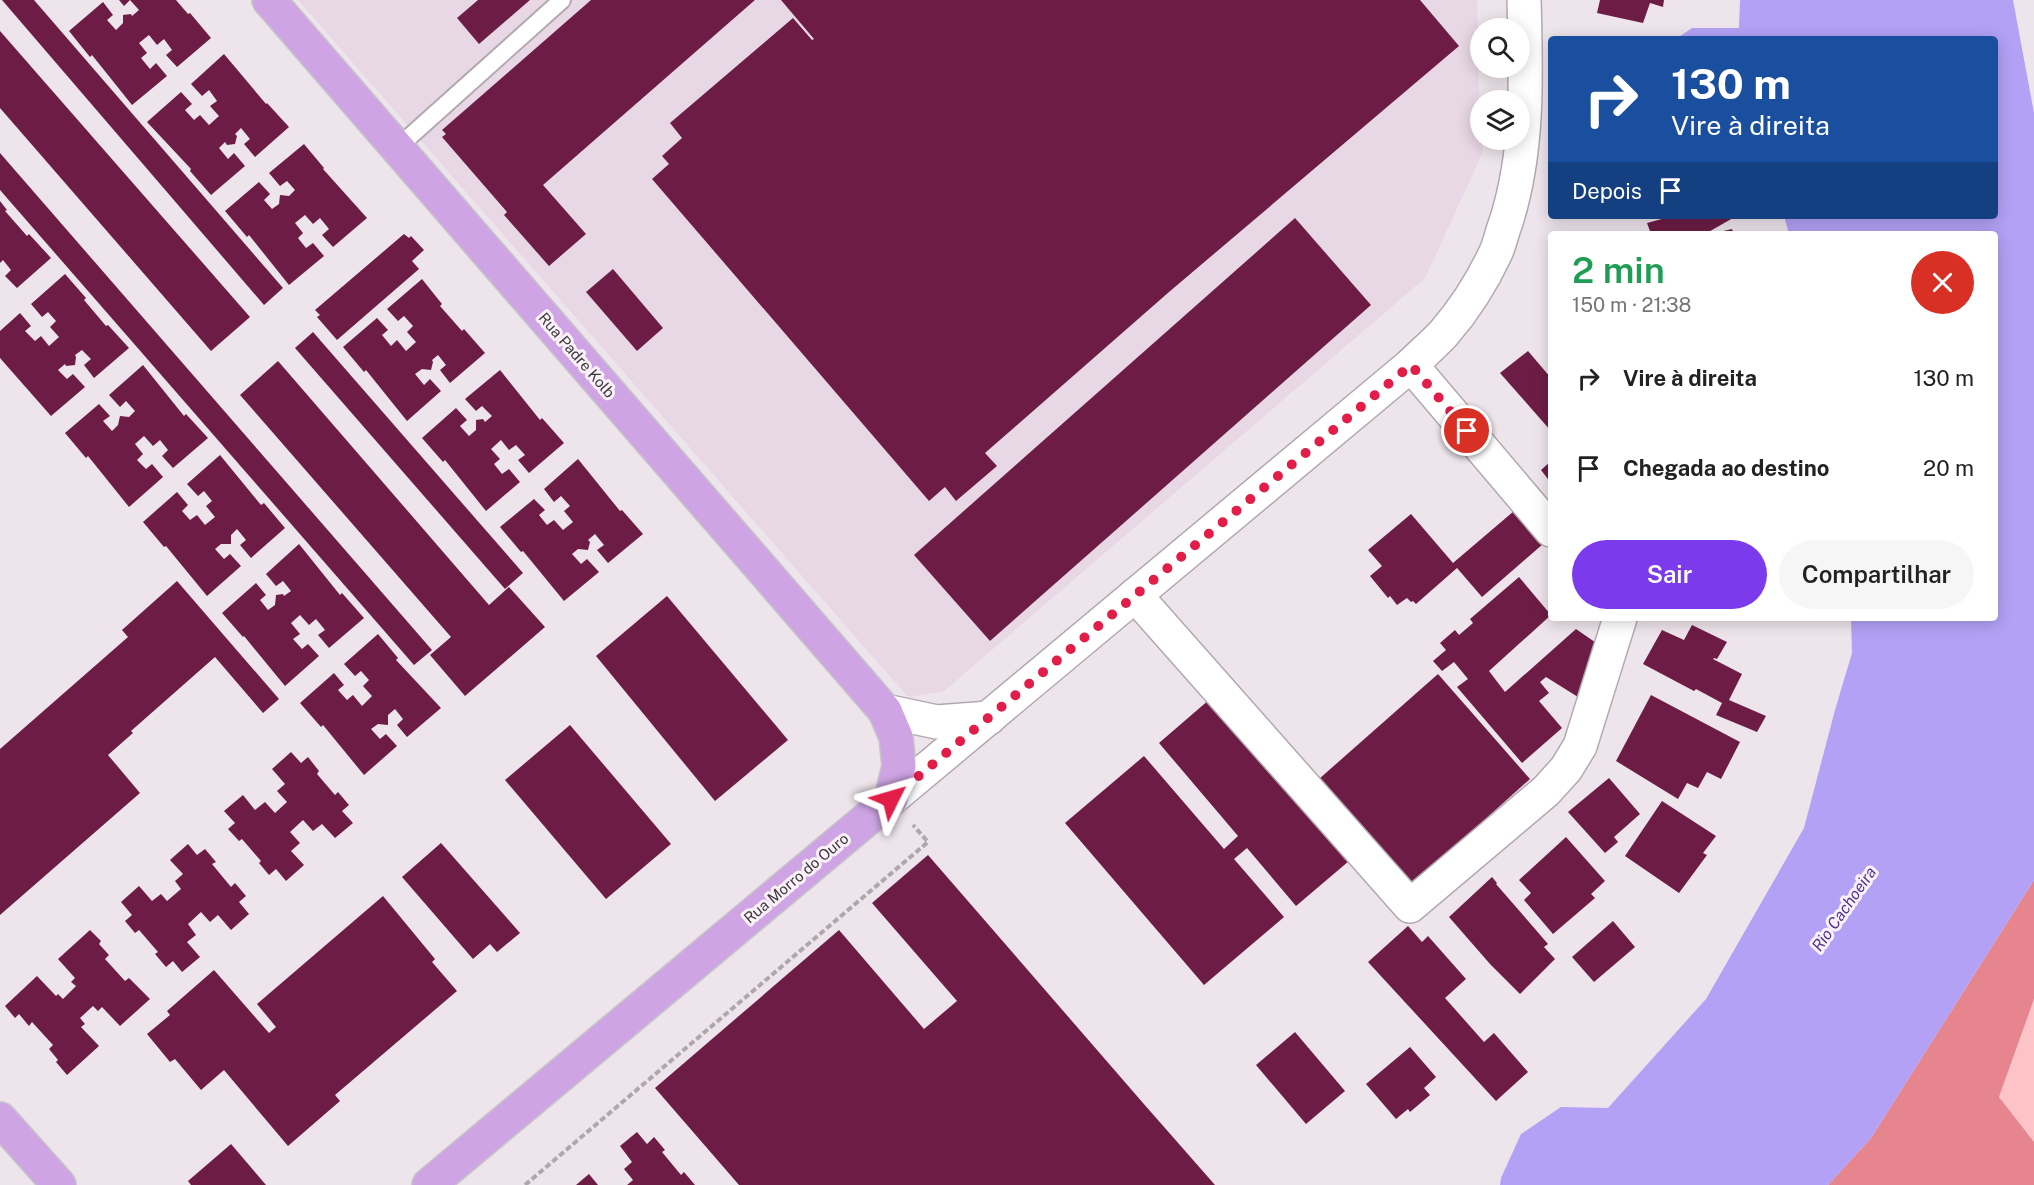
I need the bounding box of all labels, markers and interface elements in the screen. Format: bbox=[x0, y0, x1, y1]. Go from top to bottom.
map controls bbox=[1470, 18, 1530, 150]
button: search bbox=[1470, 18, 1530, 78]
text: 130 m bbox=[1671, 59, 1791, 108]
icon: right bbox=[1572, 60, 1650, 138]
button: layers bbox=[1470, 90, 1530, 150]
text: Vire à direita bbox=[1671, 109, 1830, 141]
icon: arrive bbox=[1654, 174, 1687, 207]
text: Depois bbox=[1572, 178, 1642, 204]
text: 2 min bbox=[1572, 249, 1665, 291]
button: close bbox=[1911, 251, 1974, 314]
text: 150 m · 21:38 bbox=[1572, 293, 1692, 317]
street label: Rua Padre Kolb bbox=[536, 309, 619, 401]
icon: right bbox=[1572, 362, 1605, 395]
text: Vire à direita bbox=[1623, 365, 1757, 391]
text: 130 m bbox=[1913, 365, 1974, 391]
pin bbox=[1441, 405, 1492, 456]
icon: arrive bbox=[1450, 414, 1483, 447]
icon: arrive bbox=[1572, 452, 1605, 485]
text: Chegada ao destino bbox=[1623, 455, 1829, 481]
text: 20 m bbox=[1923, 455, 1974, 481]
button: Sair bbox=[1572, 540, 1767, 609]
button: Compartilhar bbox=[1779, 540, 1974, 609]
position arrow bbox=[859, 767, 923, 831]
street label: Rua Morro do Ouro bbox=[740, 829, 852, 927]
water label: Rio Cachoeira bbox=[1808, 863, 1880, 955]

